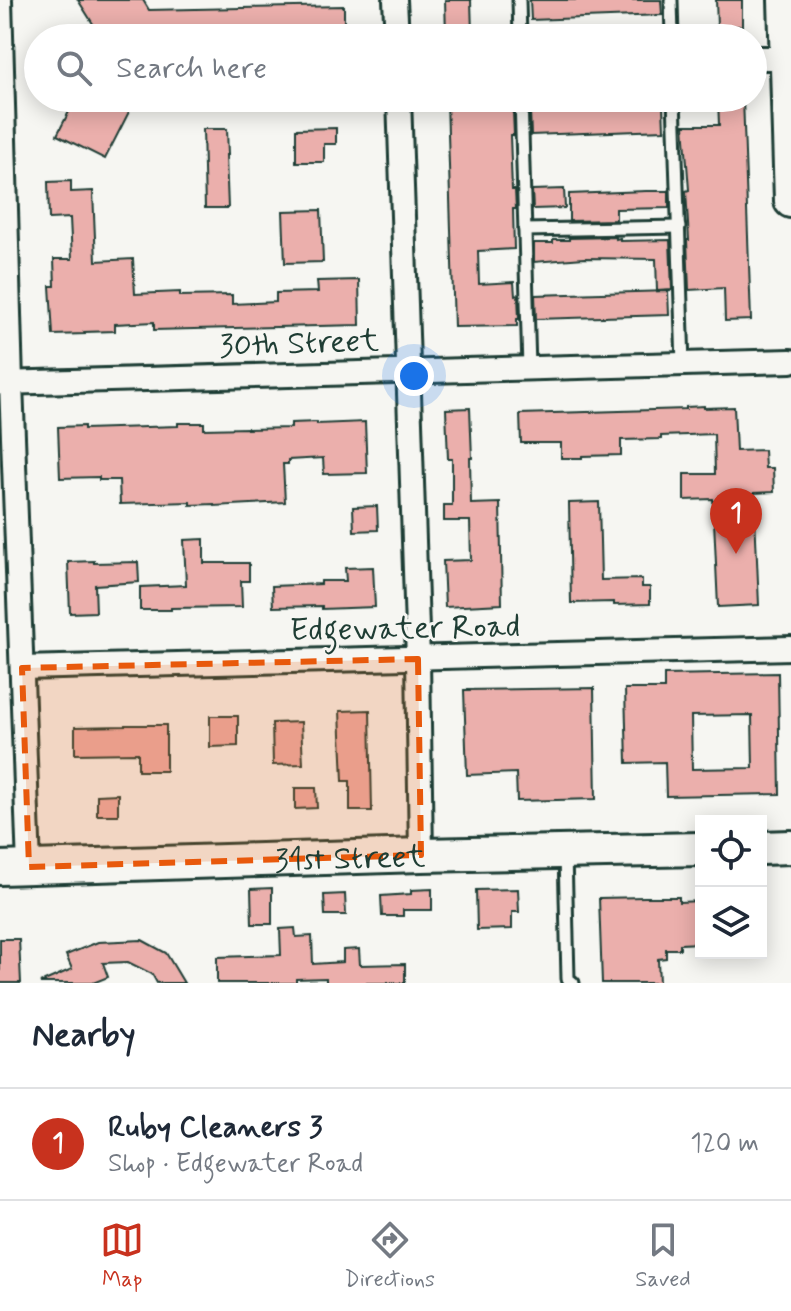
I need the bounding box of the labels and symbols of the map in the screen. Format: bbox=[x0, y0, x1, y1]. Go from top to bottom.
street label: 30th Street bbox=[218, 320, 380, 368]
your location bbox=[394, 356, 434, 396]
pin: 1 bbox=[710, 488, 762, 554]
street label: Edgewater Road bbox=[289, 606, 521, 655]
street label: 31st Street bbox=[274, 836, 426, 883]

